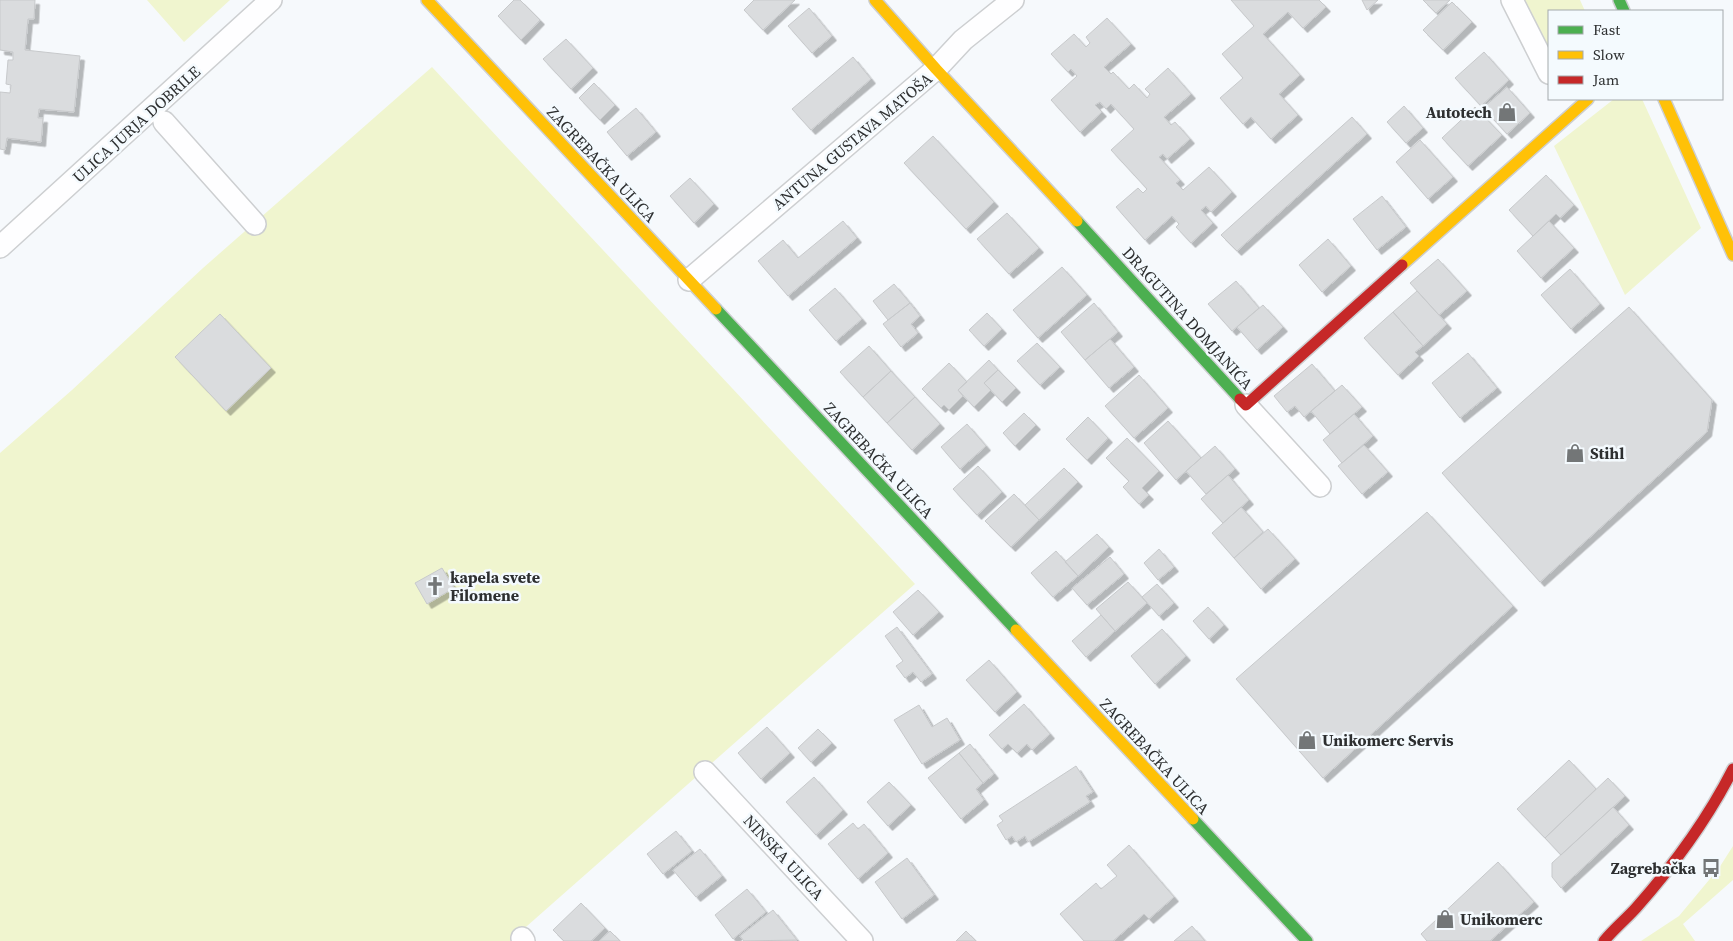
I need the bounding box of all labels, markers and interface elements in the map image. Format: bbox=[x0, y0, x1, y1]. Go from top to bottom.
legend bbox=[1548, 10, 1723, 100]
text: Fast bbox=[1593, 19, 1620, 40]
text: Slow bbox=[1593, 44, 1625, 65]
street label: ULICA JURJA DOBRILE bbox=[67, 60, 205, 187]
street label: ANTUNA GUSTAVA MATOŠA bbox=[767, 67, 937, 215]
text: Jam bbox=[1592, 69, 1620, 90]
street label: ZAGREBAČKA ULICA bbox=[542, 101, 662, 227]
place label: Autotech bbox=[1426, 101, 1492, 123]
shop icon: Autotech bbox=[1496, 101, 1518, 123]
street label: DRAGUTINA DOMJANIĆA bbox=[1118, 242, 1258, 394]
street label: ZAGREBAČKA ULICA bbox=[819, 397, 939, 523]
shop icon: Stihl bbox=[1564, 442, 1586, 464]
place label: Stihl bbox=[1590, 442, 1624, 464]
place label: kapela svete Filomene bbox=[450, 566, 540, 606]
church icon: kapela svete Filomene bbox=[424, 575, 446, 597]
street label: ZAGREBAČKA ULICA bbox=[1095, 693, 1215, 819]
shop icon: Unikomerc Servis bbox=[1296, 729, 1318, 751]
place label: Unikomerc Servis bbox=[1322, 729, 1454, 751]
street label: NINSKA ULICA bbox=[739, 810, 830, 905]
place label: Zagrebačka bbox=[1611, 857, 1696, 879]
bus stop icon: Zagrebačka bbox=[1700, 857, 1722, 879]
shop icon: Unikomerc bbox=[1434, 908, 1456, 930]
place label: Unikomerc bbox=[1460, 908, 1543, 930]

